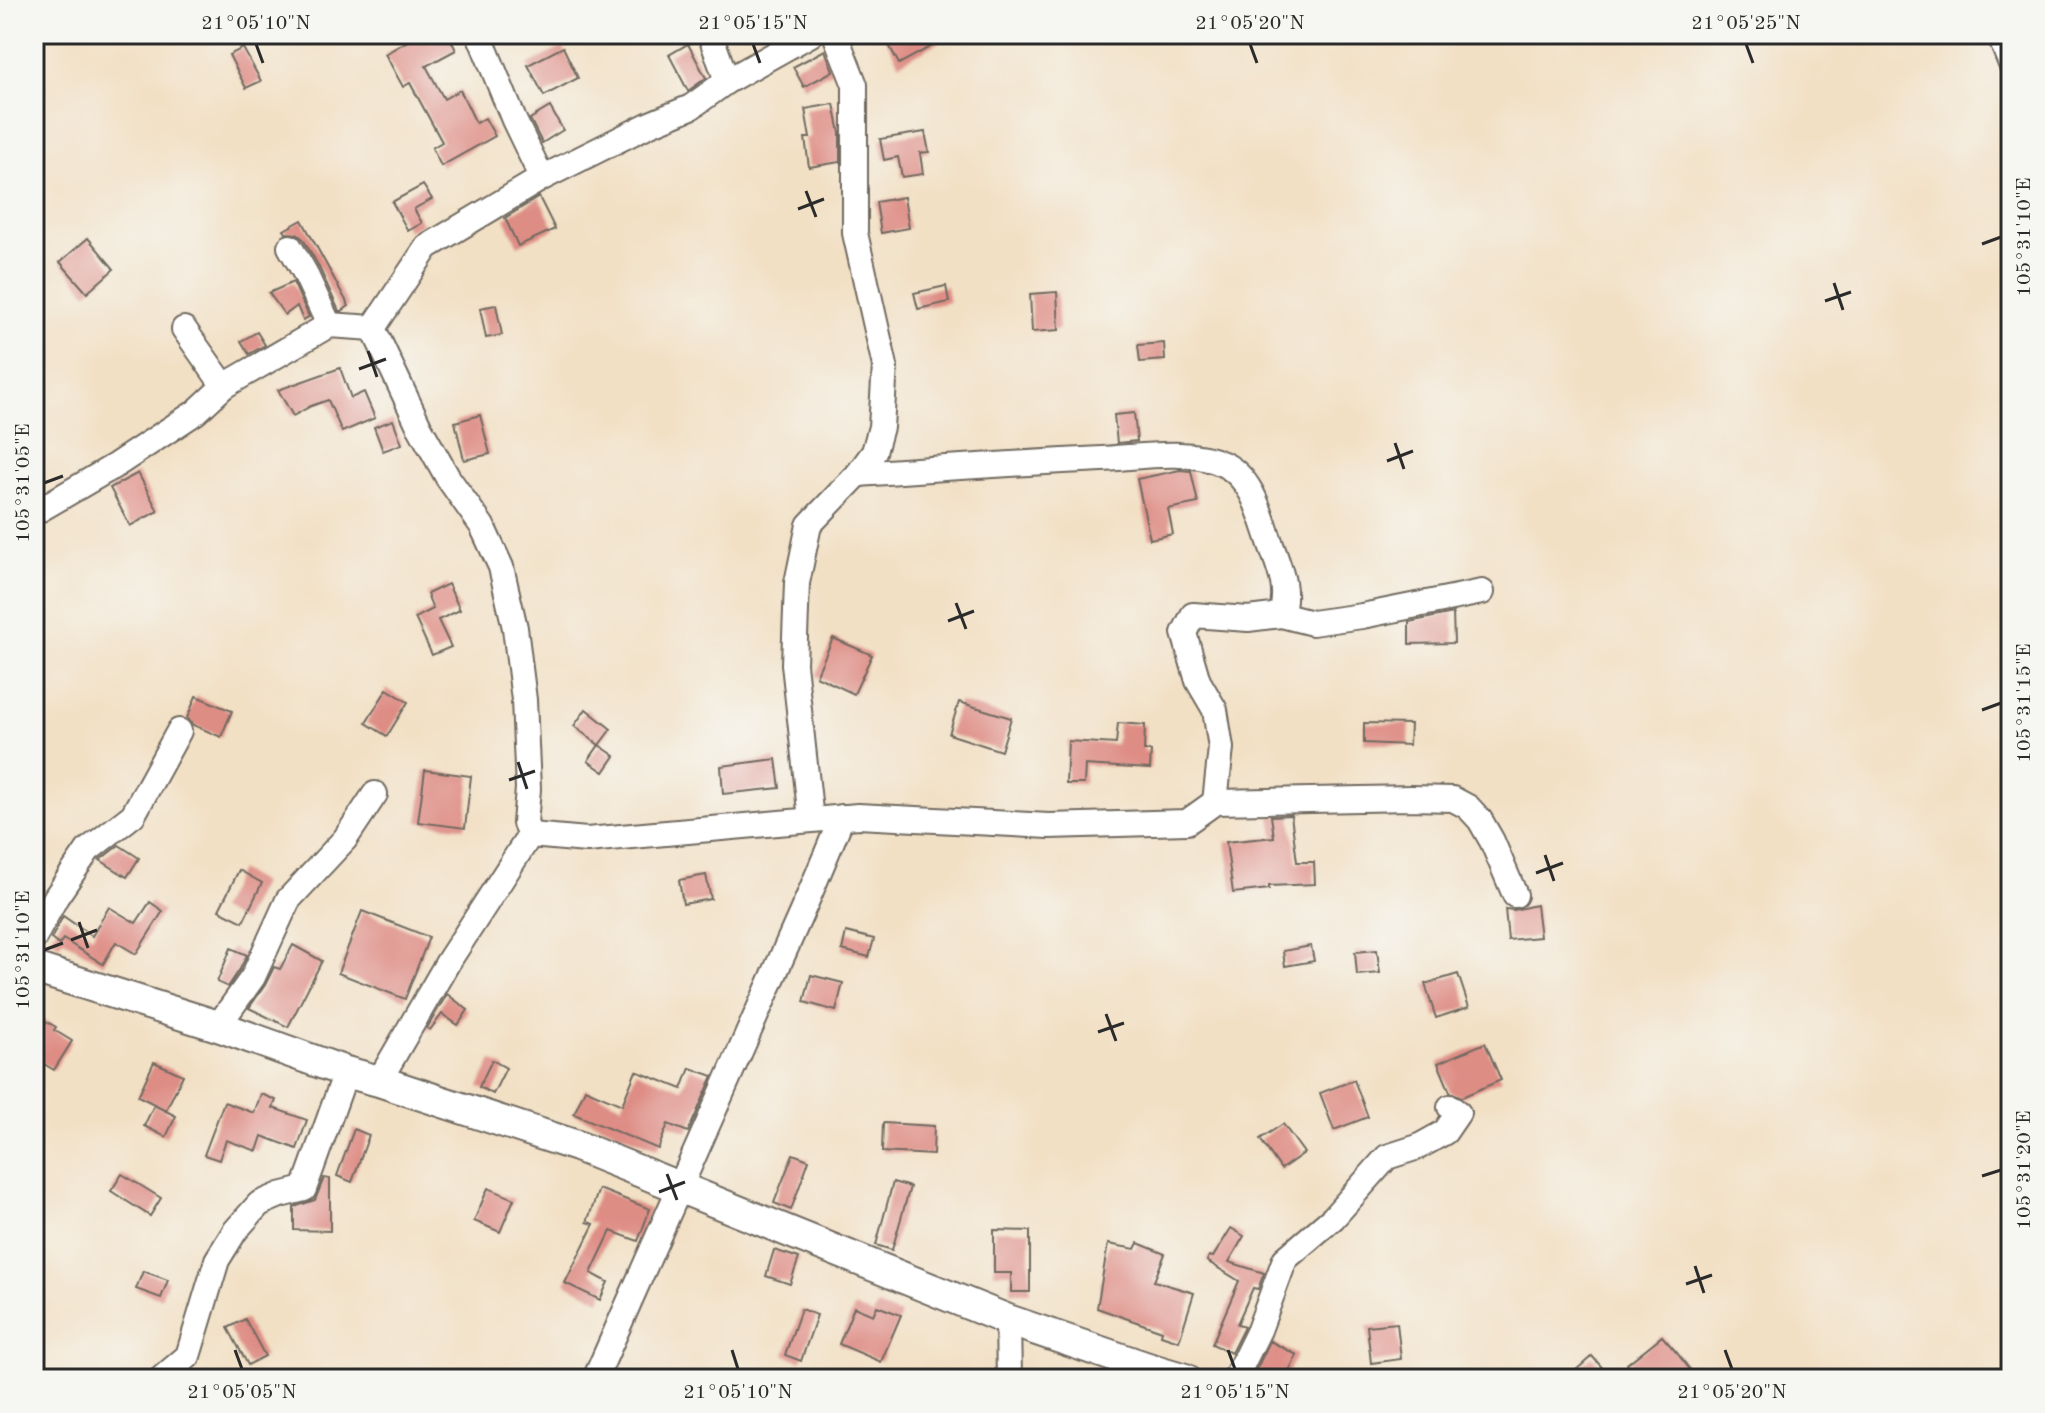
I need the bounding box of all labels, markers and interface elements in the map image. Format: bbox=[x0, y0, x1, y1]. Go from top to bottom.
text: 21°05'10"N bbox=[201, 14, 311, 34]
text: 21°05'15"N bbox=[698, 14, 808, 34]
text: 21°05'20"N bbox=[1195, 14, 1305, 34]
text: 21°05'25"N bbox=[1691, 14, 1801, 34]
text: 105°31'10"E bbox=[2015, 177, 2035, 297]
text: 105°31'05"E bbox=[14, 423, 34, 543]
text: 105°31'15"E bbox=[2015, 643, 2035, 763]
text: 105°31'10"E bbox=[14, 890, 34, 1010]
text: 105°31'20"E bbox=[2015, 1110, 2035, 1230]
text: 21°05'05"N bbox=[187, 1383, 297, 1403]
text: 21°05'10"N bbox=[683, 1383, 793, 1403]
text: 21°05'15"N bbox=[1180, 1383, 1290, 1403]
text: 21°05'20"N bbox=[1677, 1383, 1787, 1403]

